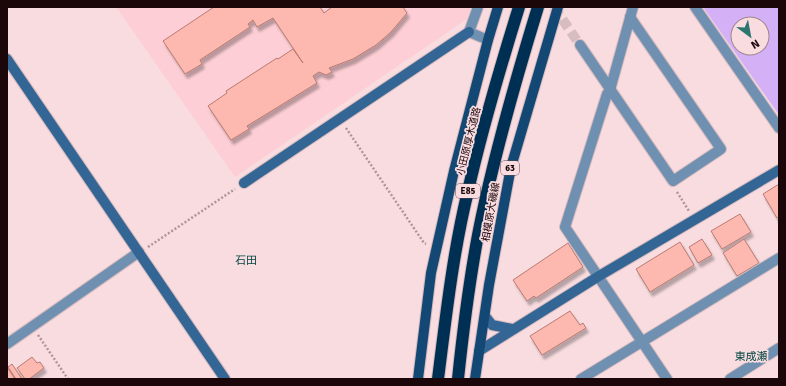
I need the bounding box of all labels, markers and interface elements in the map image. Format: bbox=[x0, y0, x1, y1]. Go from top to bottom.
north arrow bbox=[730, 16, 770, 56]
text: N bbox=[748, 37, 762, 52]
street label: 小田原厚木道路 bbox=[455, 106, 483, 177]
road number: 63 bbox=[501, 161, 519, 175]
street label: 相模原大磯線 bbox=[480, 182, 502, 243]
road number: E85 bbox=[456, 184, 480, 198]
district label: 石田 bbox=[235, 254, 257, 267]
district label: 東成瀬 bbox=[735, 350, 768, 363]

